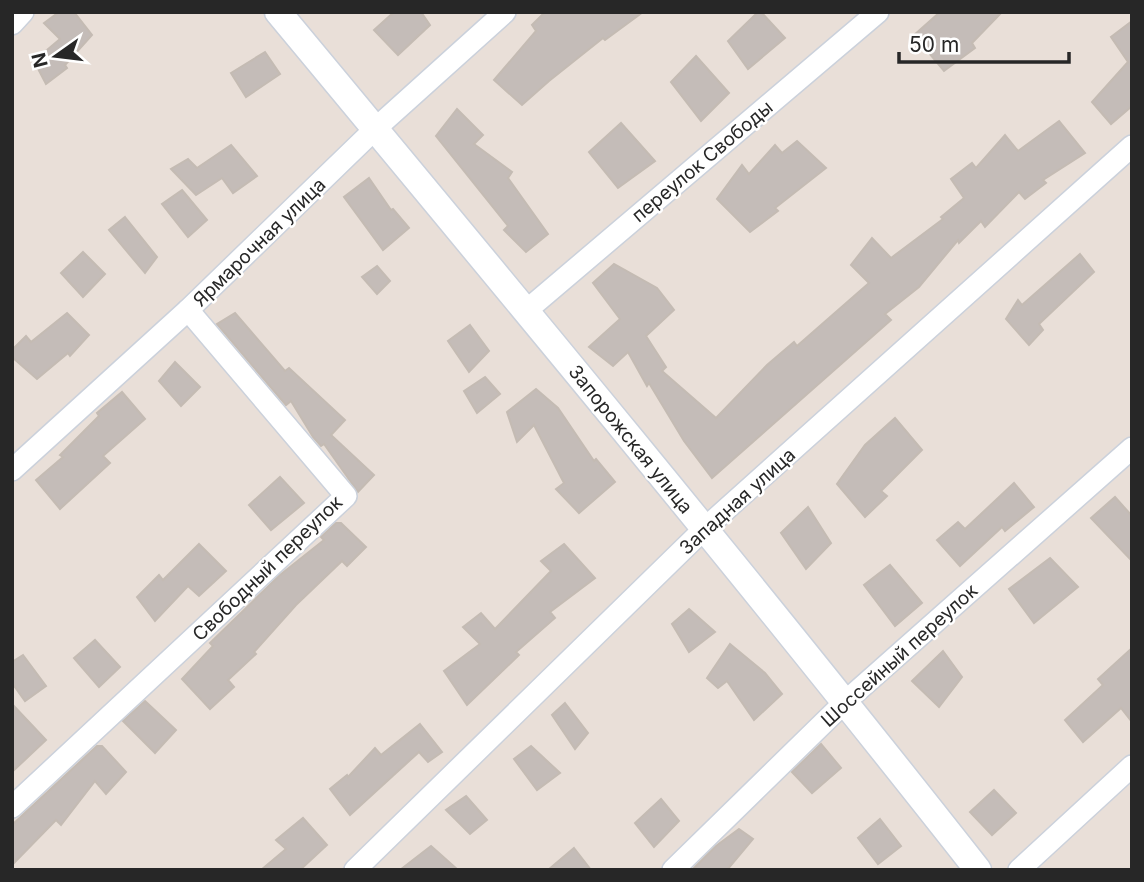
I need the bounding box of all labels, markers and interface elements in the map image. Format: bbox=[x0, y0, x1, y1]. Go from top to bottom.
north arrow bbox=[21, 21, 91, 91]
scale bar bbox=[899, 21, 1069, 65]
text: 50 m bbox=[909, 32, 959, 57]
text: N bbox=[27, 50, 53, 70]
street label: переулок Свободы bbox=[627, 96, 777, 227]
street label: Ярмарочная улица bbox=[188, 173, 330, 311]
street label: Запорожская улица bbox=[564, 360, 698, 518]
street label: Западная улица bbox=[675, 443, 800, 559]
street label: Свободный переулок bbox=[188, 490, 348, 646]
street label: Шоссейный переулок bbox=[816, 579, 983, 732]

